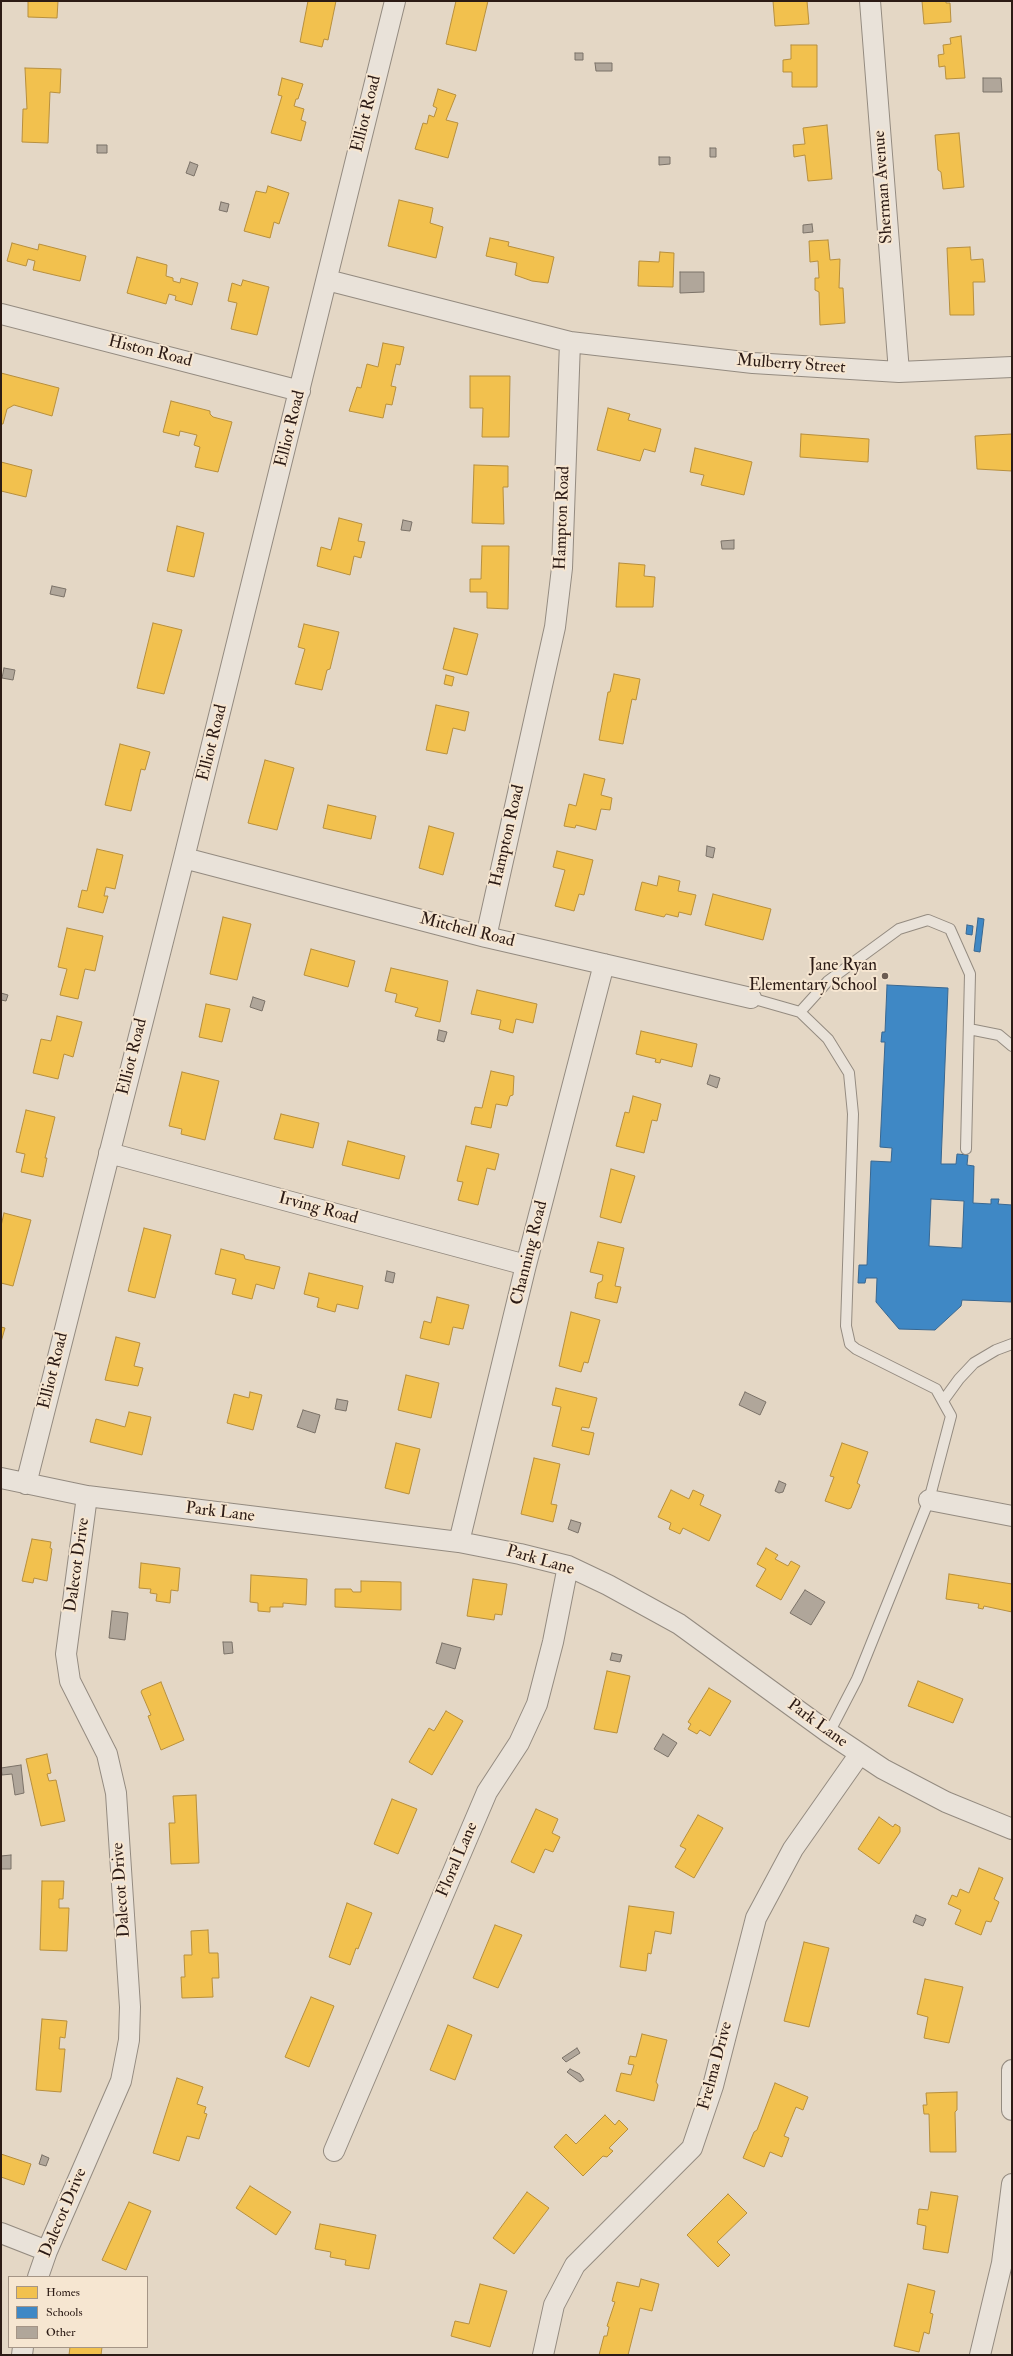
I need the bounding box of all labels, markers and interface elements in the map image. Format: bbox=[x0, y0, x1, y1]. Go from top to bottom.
street label: Elliot Road bbox=[348, 74, 386, 154]
street label: Sherman Avenue bbox=[870, 130, 898, 244]
street label: Histon Road bbox=[106, 332, 194, 372]
street label: Mulberry Street bbox=[736, 351, 846, 379]
street label: Elliot Road bbox=[272, 389, 310, 469]
street label: Hampton Road bbox=[551, 466, 575, 570]
street label: Elliot Road bbox=[194, 703, 232, 783]
street label: Hampton Road bbox=[486, 783, 530, 889]
street label: Mitchell Road bbox=[417, 909, 517, 953]
place label: Jane Ryan Elementary School bbox=[749, 956, 877, 996]
marker: Jane Ryan Elementary School bbox=[880, 971, 890, 981]
street label: Elliot Road bbox=[114, 1017, 152, 1097]
street label: Irving Road bbox=[276, 1189, 360, 1229]
street label: Channing Road bbox=[507, 1199, 553, 1307]
street label: Elliot Road bbox=[35, 1331, 73, 1411]
street label: Park Lane bbox=[184, 1499, 256, 1527]
street label: Dalecot Drive bbox=[61, 1516, 95, 1614]
street label: Park Lane bbox=[504, 1542, 576, 1580]
street label: Park Lane bbox=[783, 1695, 851, 1753]
street label: Floral Lane bbox=[433, 1819, 483, 1901]
street label: Dalecot Drive bbox=[109, 1842, 135, 1938]
street label: Frelma Drive bbox=[694, 2020, 738, 2112]
street label: Dalecot Drive bbox=[36, 2165, 92, 2261]
legend bbox=[8, 2276, 148, 2348]
text: Homes bbox=[46, 2285, 80, 2300]
text: Schools bbox=[46, 2305, 83, 2320]
text: Other bbox=[46, 2325, 75, 2340]

